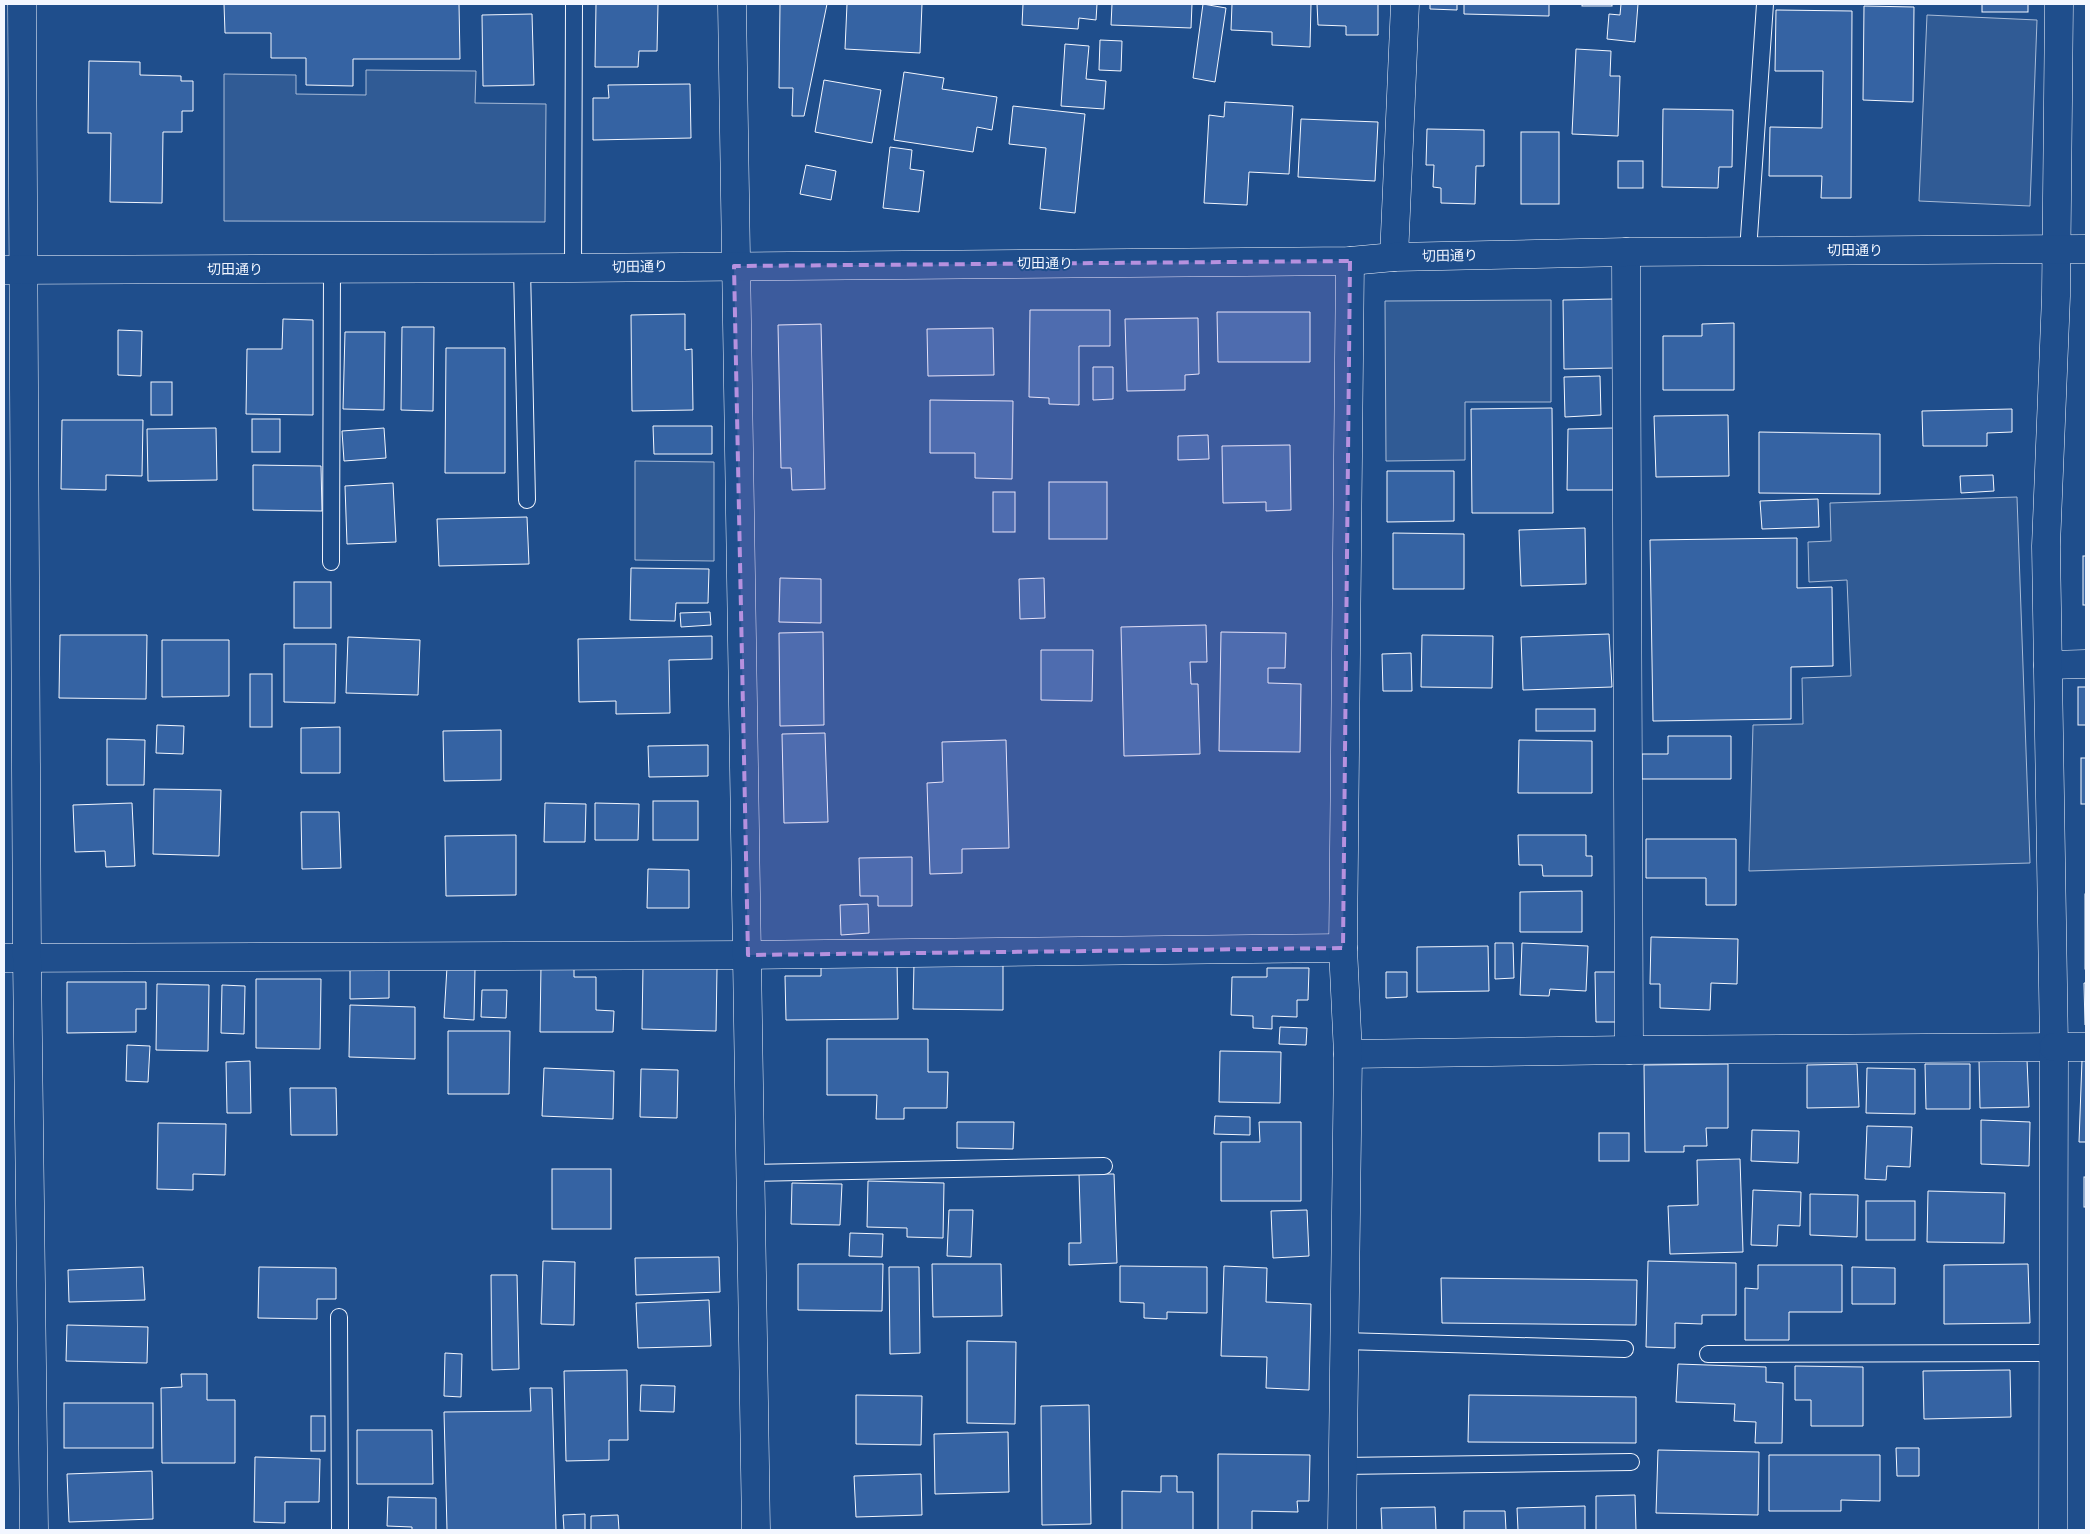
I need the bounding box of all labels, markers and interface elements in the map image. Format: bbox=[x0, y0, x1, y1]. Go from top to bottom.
street label: 切田通り bbox=[1827, 242, 1883, 259]
street label: 切田通り bbox=[1422, 247, 1478, 265]
street label: 切田通り bbox=[1017, 255, 1073, 272]
street label: 切田通り bbox=[612, 258, 668, 276]
street label: 切田通り bbox=[207, 261, 263, 278]

